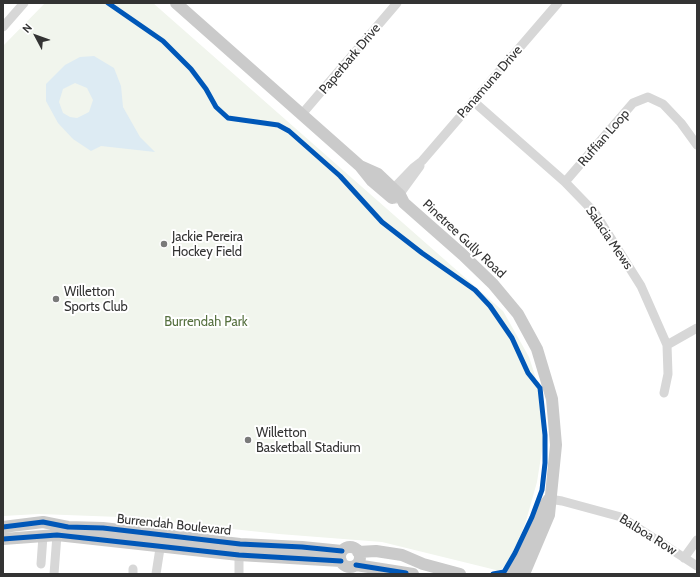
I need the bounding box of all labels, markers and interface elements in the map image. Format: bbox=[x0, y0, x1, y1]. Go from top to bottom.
north arrow bbox=[16, 16, 56, 56]
text: N bbox=[19, 21, 35, 36]
street label: Paperbark Drive bbox=[316, 21, 384, 97]
street label: Panamuna Drive bbox=[454, 43, 526, 121]
street label: Ruffian Loop bbox=[575, 106, 633, 170]
street label: Pinetree Gully Road bbox=[419, 197, 509, 281]
street label: Salacia Mews bbox=[582, 203, 636, 273]
place label: Jackie Pereira Hockey Field bbox=[172, 229, 243, 260]
marker: Jackie Pereira Hockey Field bbox=[159, 239, 169, 249]
place label: Willetton Sports Club bbox=[64, 284, 128, 315]
marker: Willetton Sports Club bbox=[51, 294, 61, 304]
park label: Burrendah Park bbox=[164, 314, 248, 330]
place label: Willetton Basketball Stadium bbox=[256, 425, 361, 456]
marker: Willetton Basketball Stadium bbox=[243, 435, 253, 445]
street label: Burrendah Boulevard bbox=[116, 511, 232, 539]
street label: Balboa Row bbox=[616, 511, 680, 559]

